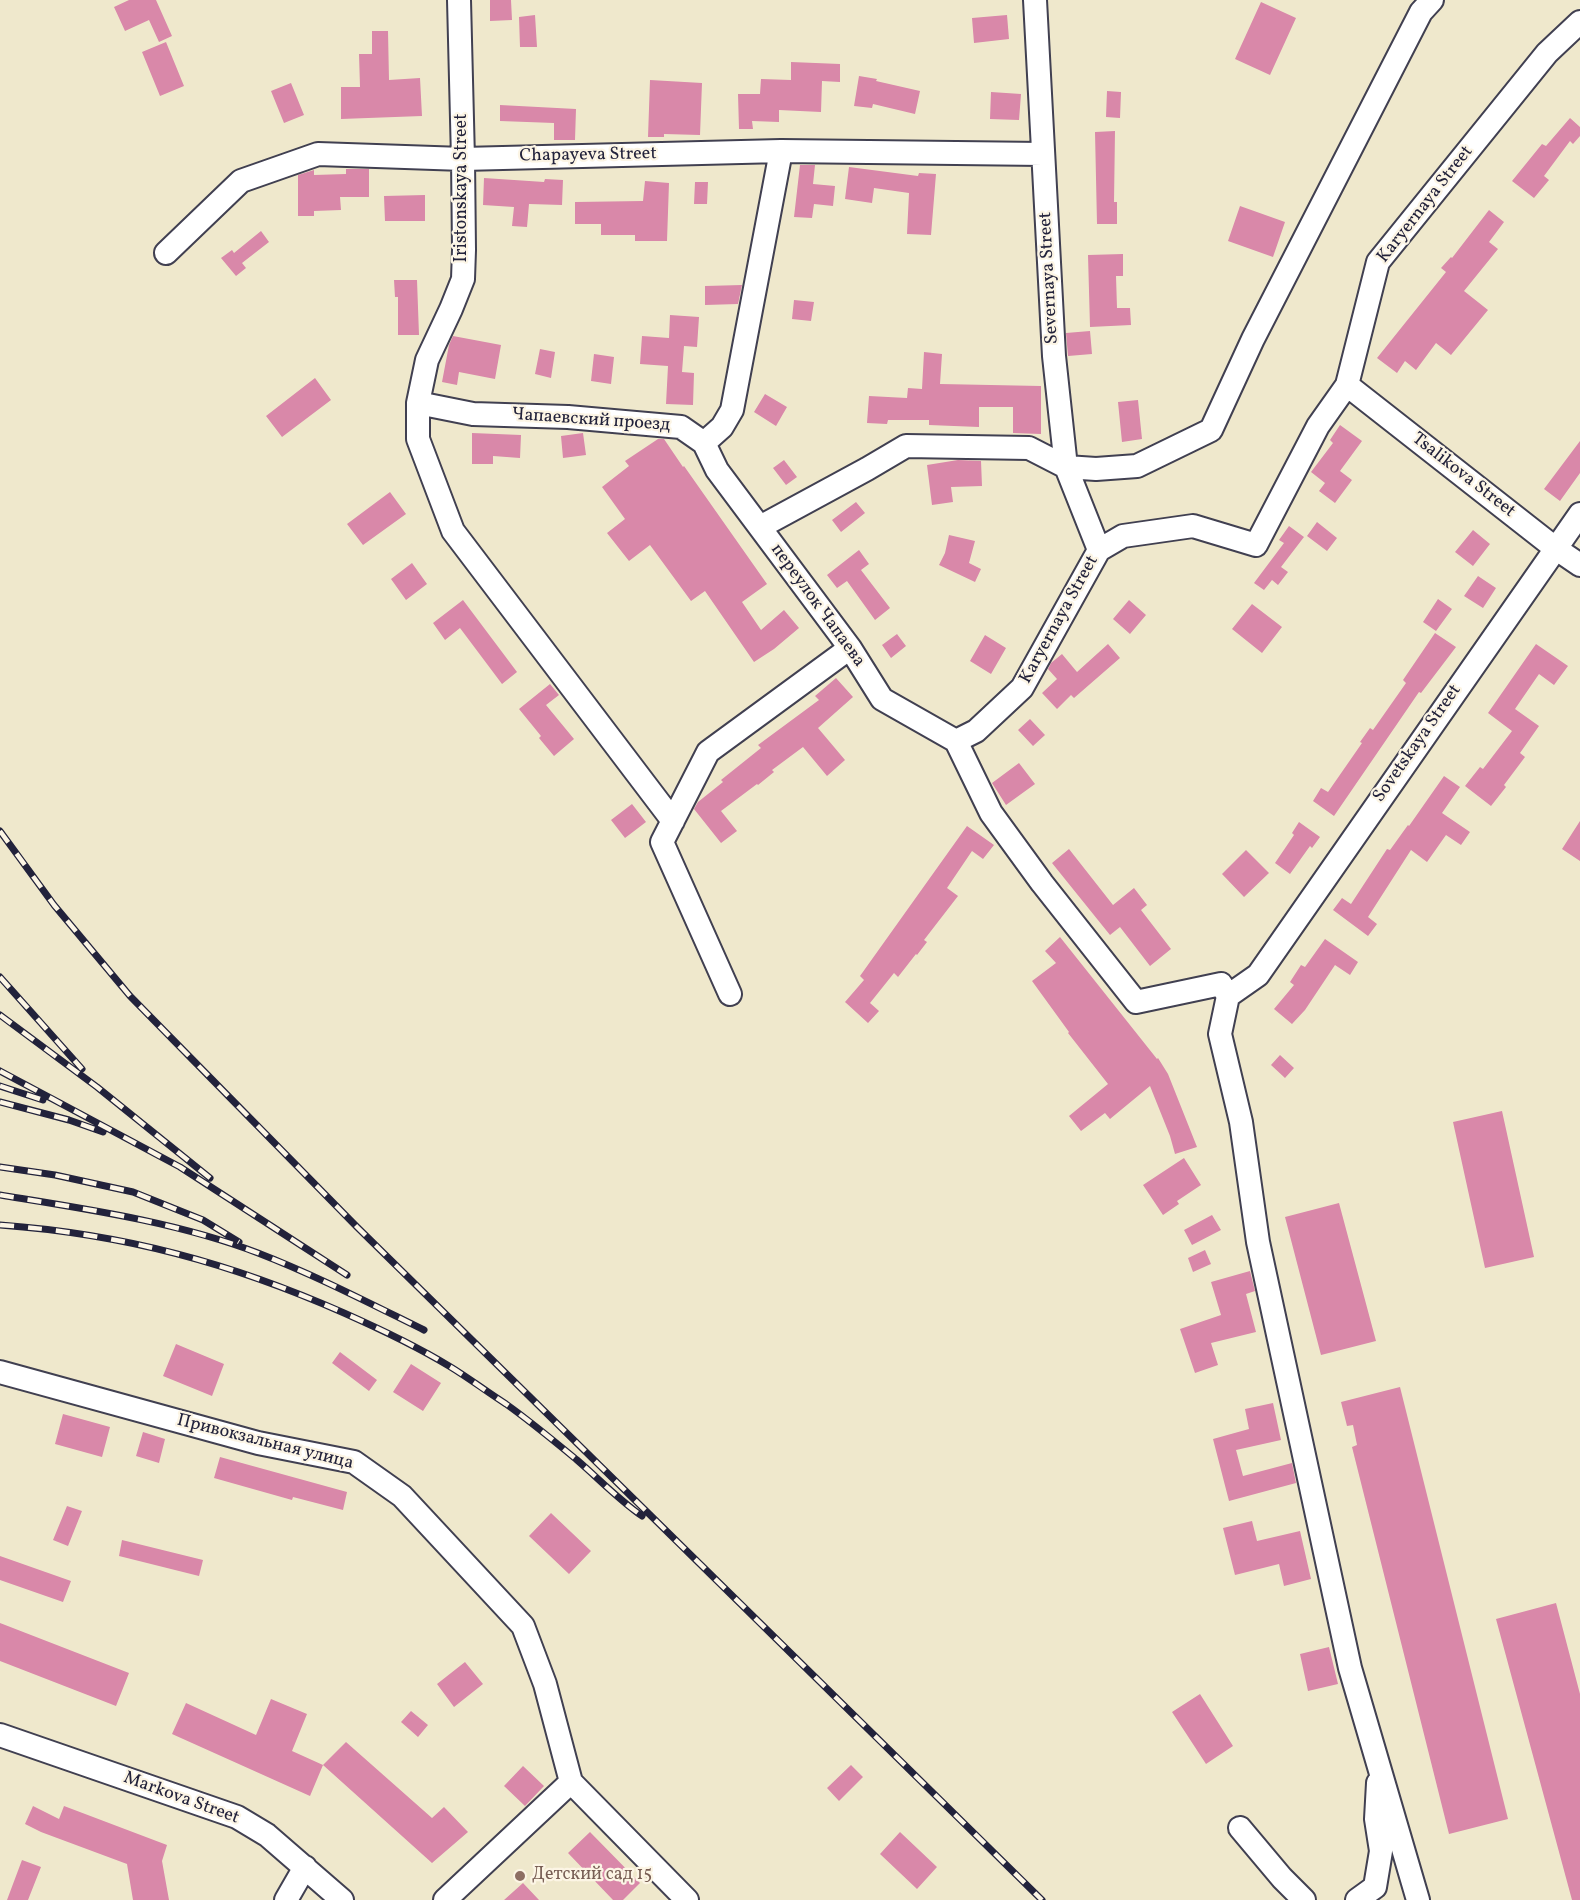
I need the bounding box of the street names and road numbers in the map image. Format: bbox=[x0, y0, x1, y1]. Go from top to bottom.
street label: Iristonskaya Street bbox=[452, 114, 474, 262]
street label: Karyernaya Street bbox=[1373, 142, 1479, 268]
street label: Chapayeva Street bbox=[519, 144, 657, 168]
street label: Severnaya Street bbox=[1036, 211, 1064, 345]
street label: Чапаевский проезд bbox=[511, 405, 671, 437]
street label: Tsalikova Street bbox=[1407, 429, 1519, 523]
street label: переулок Чапаева bbox=[765, 540, 869, 672]
street label: Karyernaya Street bbox=[1016, 552, 1104, 688]
street label: Sovetskaya Street bbox=[1369, 681, 1467, 807]
street label: Привокзальная улица bbox=[174, 1411, 356, 1475]
street label: Markova Street bbox=[120, 1768, 242, 1830]

